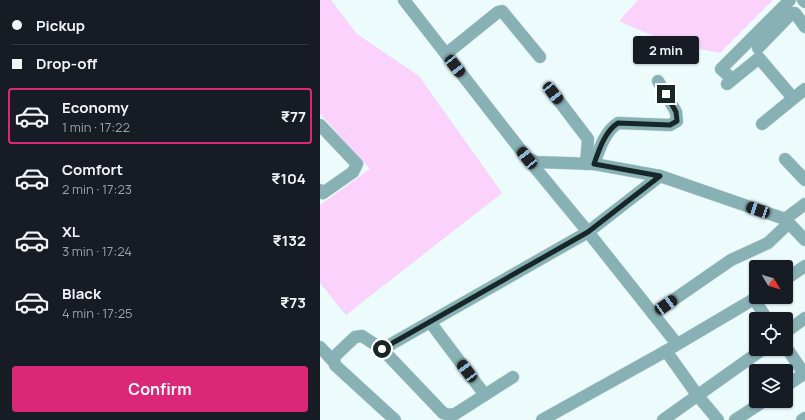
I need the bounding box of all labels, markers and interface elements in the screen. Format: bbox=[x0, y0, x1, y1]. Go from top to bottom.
text: Pickup bbox=[36, 15, 85, 36]
callout: 2 min bbox=[633, 36, 699, 64]
text: 2 min bbox=[649, 41, 683, 59]
text: Drop-off bbox=[36, 53, 97, 74]
car bbox=[443, 53, 467, 79]
car bbox=[541, 80, 565, 106]
route end bbox=[657, 85, 675, 103]
text: Economy bbox=[62, 97, 129, 118]
icon: car bbox=[14, 98, 50, 134]
text: ₹77 bbox=[281, 106, 306, 127]
text: 1 min · 17:22 bbox=[62, 118, 130, 136]
car bbox=[515, 145, 539, 171]
text: Comfort bbox=[62, 159, 123, 180]
icon: car bbox=[14, 160, 50, 196]
text: ₹104 bbox=[271, 168, 306, 189]
text: 2 min · 17:23 bbox=[62, 180, 132, 198]
car bbox=[745, 200, 771, 220]
text: XL bbox=[62, 221, 80, 242]
icon: car bbox=[14, 222, 50, 258]
text: ₹132 bbox=[273, 230, 306, 251]
text: 3 min · 17:24 bbox=[62, 242, 132, 260]
north arrow bbox=[749, 260, 793, 304]
map controls bbox=[749, 260, 793, 408]
text: Black bbox=[62, 283, 101, 304]
icon: car bbox=[14, 284, 50, 320]
text: ₹73 bbox=[280, 292, 306, 313]
car bbox=[653, 293, 679, 317]
text: 4 min · 17:25 bbox=[62, 304, 133, 322]
button: locate bbox=[749, 312, 793, 356]
route start bbox=[373, 340, 391, 358]
car bbox=[455, 358, 479, 384]
button: layers bbox=[749, 364, 793, 408]
button: Confirm bbox=[12, 366, 308, 412]

